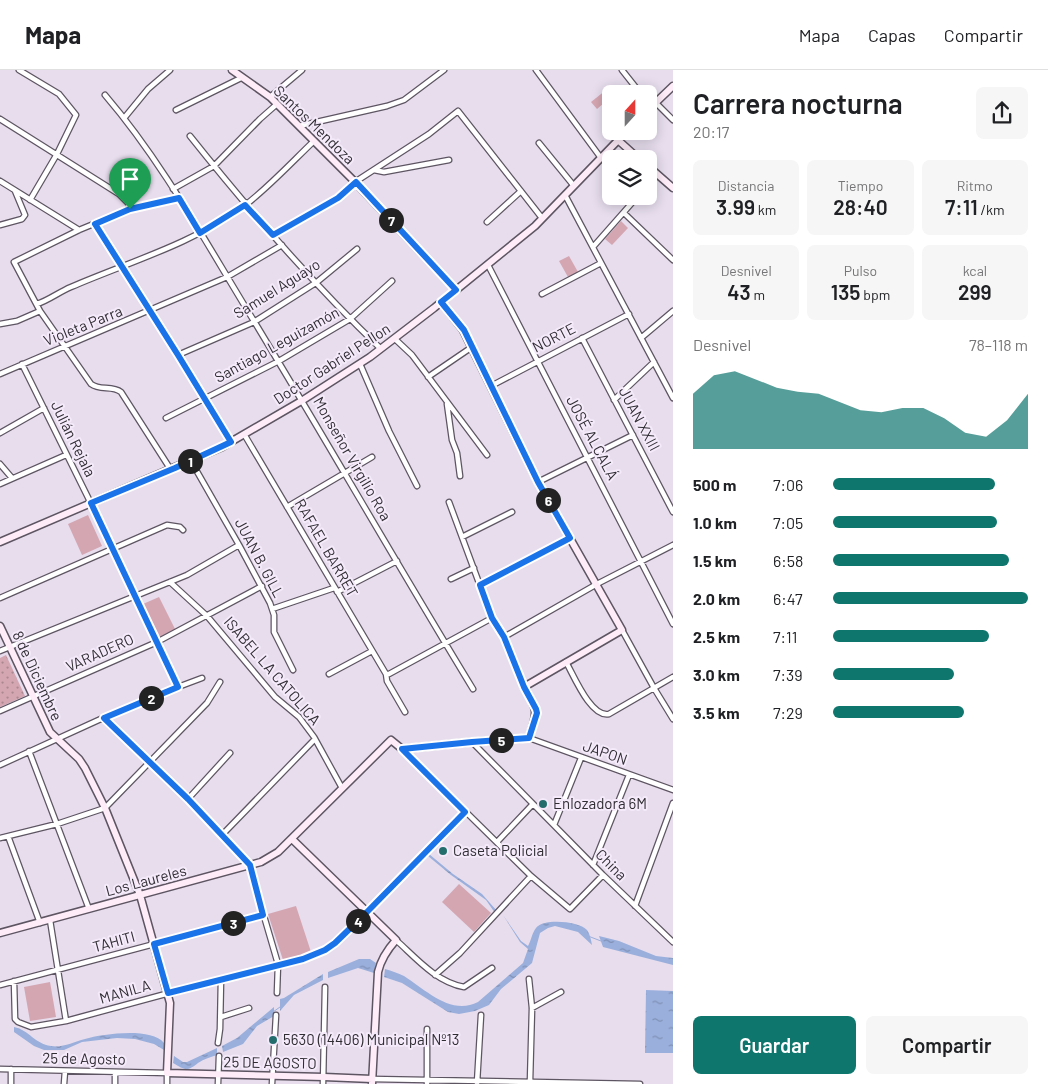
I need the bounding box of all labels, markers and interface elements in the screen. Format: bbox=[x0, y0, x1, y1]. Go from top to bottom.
text: Mapa bbox=[25, 20, 81, 49]
text: Mapa bbox=[799, 24, 840, 46]
text: Capas bbox=[868, 24, 916, 46]
text: Compartir bbox=[944, 24, 1023, 46]
street label: Santos Mendoza bbox=[270, 81, 359, 167]
north arrow bbox=[602, 85, 658, 140]
map controls bbox=[602, 85, 657, 205]
text: Carrera nocturna bbox=[693, 86, 903, 120]
button: share bbox=[976, 87, 1028, 139]
text: 20:17 bbox=[693, 122, 729, 141]
button: layers bbox=[602, 150, 657, 205]
pin bbox=[109, 158, 151, 209]
icon: arrive bbox=[116, 165, 144, 193]
text: Distancia bbox=[718, 177, 774, 194]
text: Tiempo bbox=[838, 177, 883, 194]
text: Ritmo bbox=[957, 177, 993, 194]
text: 3.99 bbox=[716, 194, 755, 219]
text: 28:40 bbox=[833, 194, 888, 219]
text: 7:11 bbox=[945, 194, 978, 219]
text: km bbox=[755, 201, 776, 218]
text: /km bbox=[978, 201, 1005, 218]
pin: 7 bbox=[378, 208, 404, 232]
text: 7 bbox=[388, 212, 395, 229]
street label: Samuel Aguayo bbox=[230, 254, 323, 322]
text: Desnivel bbox=[721, 262, 772, 279]
text: Pulso bbox=[844, 262, 877, 279]
text: kcal bbox=[963, 262, 987, 279]
text: 43 bbox=[727, 279, 751, 304]
text: 135 bbox=[831, 279, 860, 304]
text: 299 bbox=[958, 279, 992, 304]
text: m bbox=[751, 286, 765, 303]
text: bpm bbox=[860, 286, 890, 303]
street label: Violeta Parra bbox=[41, 301, 125, 349]
street label: Santiago Leguizamón bbox=[211, 302, 342, 386]
street label: Doctor Gabriel Pellon bbox=[270, 319, 393, 408]
street label: NORTE bbox=[529, 319, 578, 356]
text: Desnivel bbox=[693, 335, 751, 354]
text: 78–118 m bbox=[969, 335, 1028, 354]
street label: JUAN XXIII bbox=[616, 383, 664, 454]
street label: JOSÉ ALCALÁ bbox=[563, 392, 623, 483]
street label: Monseñor Virgilio Roa bbox=[310, 393, 396, 524]
street label: Julián Rejala bbox=[48, 398, 100, 479]
pin: 1 bbox=[178, 448, 202, 474]
text: 1 bbox=[188, 453, 193, 470]
text: 500 m bbox=[693, 475, 736, 494]
text: 7:06 bbox=[773, 475, 803, 494]
pin: 6 bbox=[536, 488, 560, 512]
text: 6 bbox=[545, 492, 552, 509]
street label: RAFAEL BARRET bbox=[291, 495, 362, 600]
text: 1.0 km bbox=[693, 513, 737, 532]
text: 7:05 bbox=[773, 513, 803, 532]
street label: JUAN B. GILL bbox=[232, 515, 288, 600]
text: 1.5 km bbox=[693, 551, 737, 570]
text: 6:58 bbox=[773, 551, 803, 570]
text: 2.0 km bbox=[693, 589, 740, 608]
text: 6:47 bbox=[773, 589, 803, 608]
street label: ISABEL LA CATOLICA bbox=[221, 612, 325, 728]
text: 2.5 km bbox=[693, 627, 740, 646]
text: 7:11 bbox=[773, 627, 797, 646]
street label: 8 de Diciembre bbox=[9, 628, 66, 723]
street label: VARADERO bbox=[63, 629, 136, 675]
text: 3.0 km bbox=[693, 665, 740, 684]
text: 7:39 bbox=[773, 665, 803, 684]
pin: 2 bbox=[138, 686, 164, 710]
text: 2 bbox=[148, 690, 155, 707]
text: 3.5 km bbox=[693, 703, 740, 722]
text: 7:29 bbox=[773, 703, 803, 722]
pin: 5 bbox=[488, 728, 514, 752]
text: 5 bbox=[498, 732, 505, 749]
street label: JAPON bbox=[581, 736, 630, 768]
place label: Enlozadora 6M bbox=[553, 794, 647, 812]
marker: Enlozadora 6M bbox=[537, 798, 549, 810]
place label: Caseta Policial bbox=[453, 841, 548, 859]
marker: Caseta Policial bbox=[437, 845, 449, 857]
street label: China bbox=[592, 845, 631, 884]
street label: Los Laureles bbox=[103, 861, 188, 899]
pin: 4 bbox=[346, 908, 370, 934]
pin: 3 bbox=[220, 910, 246, 936]
text: 4 bbox=[354, 913, 363, 930]
text: 3 bbox=[230, 915, 237, 932]
street label: TAHITI bbox=[91, 927, 137, 955]
street label: MANILA bbox=[97, 975, 152, 1007]
button: Guardar bbox=[693, 1016, 856, 1074]
button: Compartir bbox=[866, 1016, 1028, 1074]
place label: 5630 (14406) Municipal Nº13 bbox=[283, 1030, 460, 1048]
marker: 5630 (14406) Municipal Nº13 bbox=[267, 1034, 279, 1046]
street label: 25 de Agosto bbox=[42, 1048, 126, 1068]
street label: 25 DE AGOSTO bbox=[223, 1052, 317, 1072]

